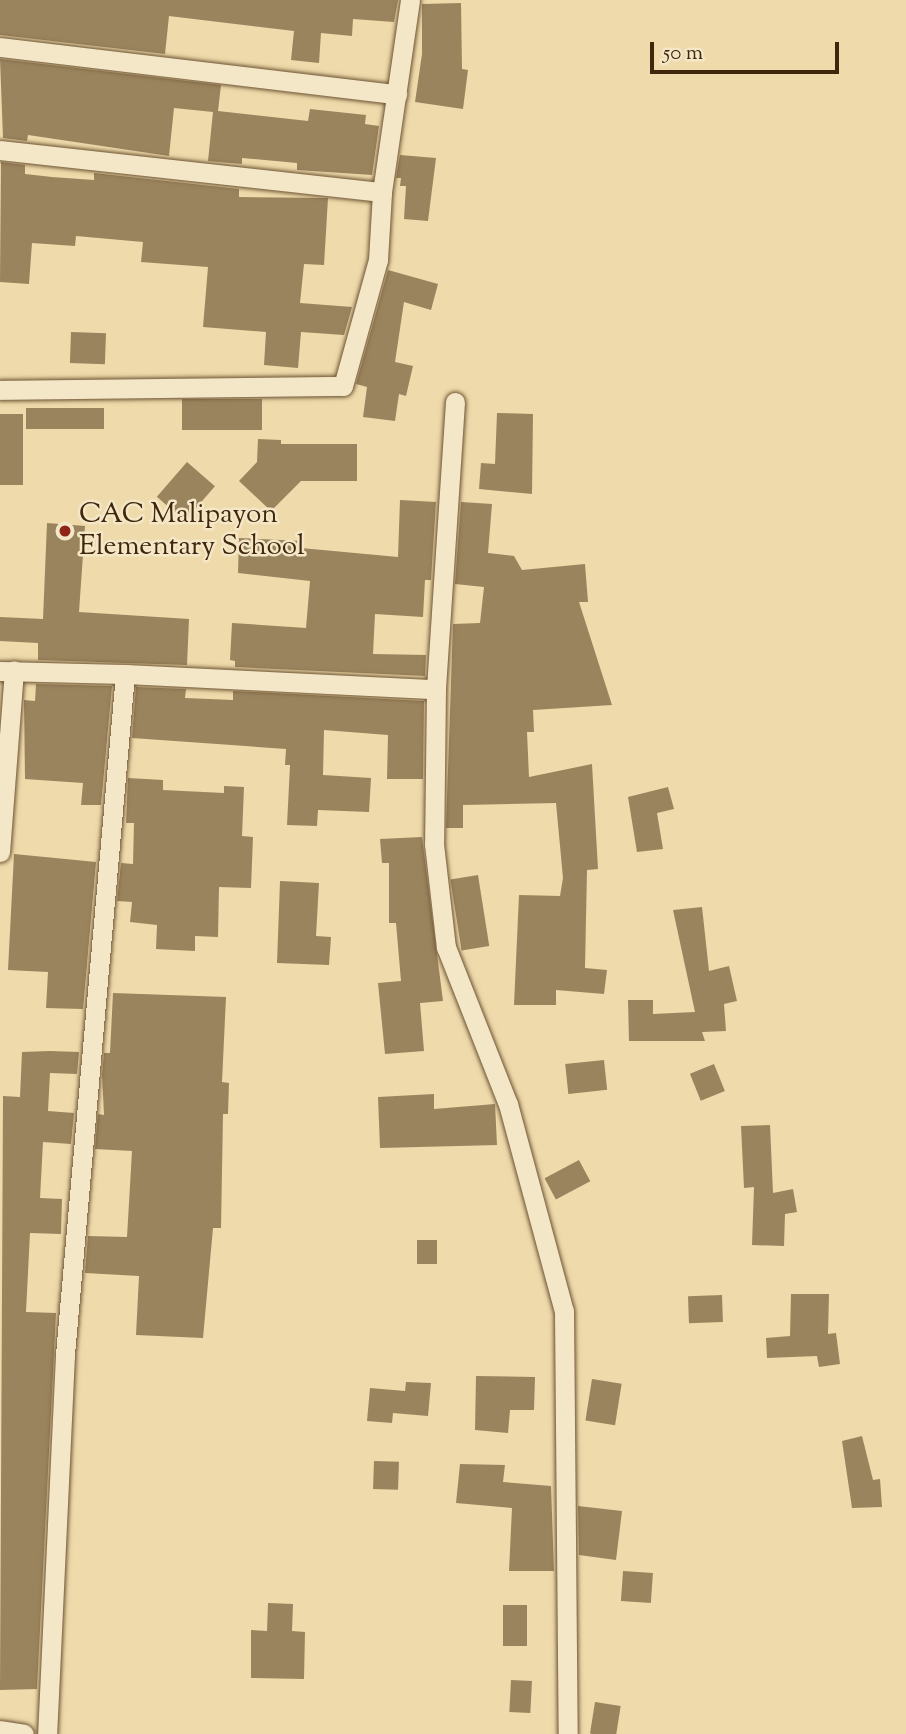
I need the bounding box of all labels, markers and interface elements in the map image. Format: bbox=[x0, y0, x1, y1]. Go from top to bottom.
scale bar bbox=[654, 28, 843, 72]
text: 50 m bbox=[663, 39, 703, 69]
place label: CAC Malipayon Elementary School bbox=[79, 498, 305, 564]
marker: CAC Malipayon Elementary School bbox=[57, 523, 73, 539]

